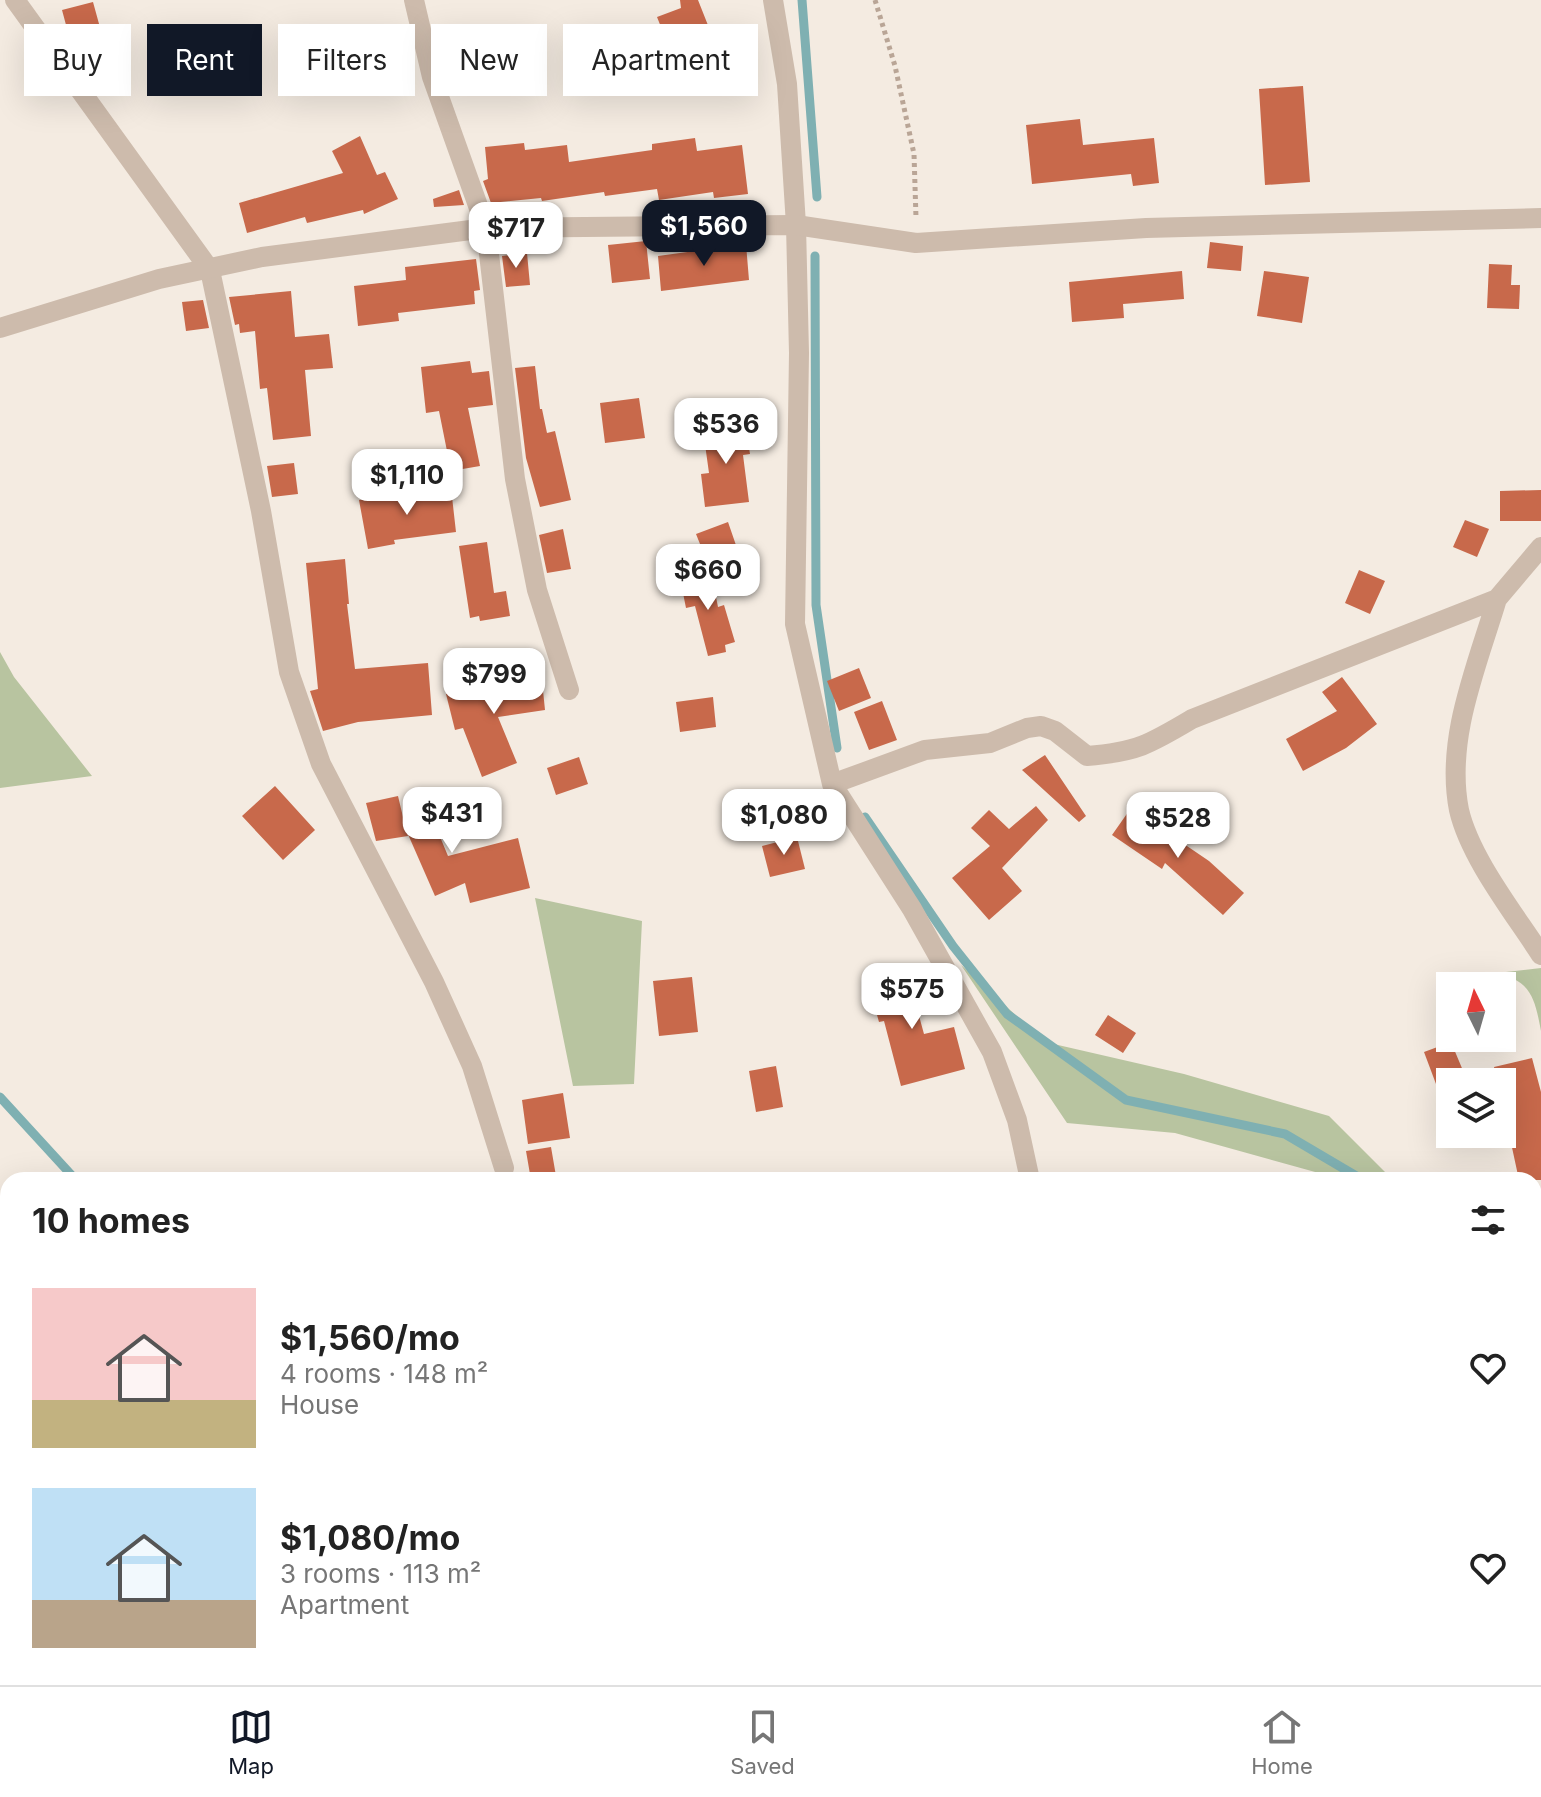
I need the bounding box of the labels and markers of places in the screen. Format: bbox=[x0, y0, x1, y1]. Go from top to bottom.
pin: $1,560 bbox=[639, 200, 769, 268]
pin: $717 bbox=[469, 202, 563, 270]
pin: $536 bbox=[679, 398, 773, 466]
pin: $1,110 bbox=[342, 449, 472, 517]
pin: $660 bbox=[661, 544, 755, 612]
pin: $799 bbox=[447, 648, 541, 716]
pin: $431 bbox=[405, 787, 499, 855]
pin: $1,080 bbox=[719, 789, 849, 857]
pin: $528 bbox=[1131, 792, 1225, 860]
pin: $575 bbox=[865, 963, 959, 1031]

